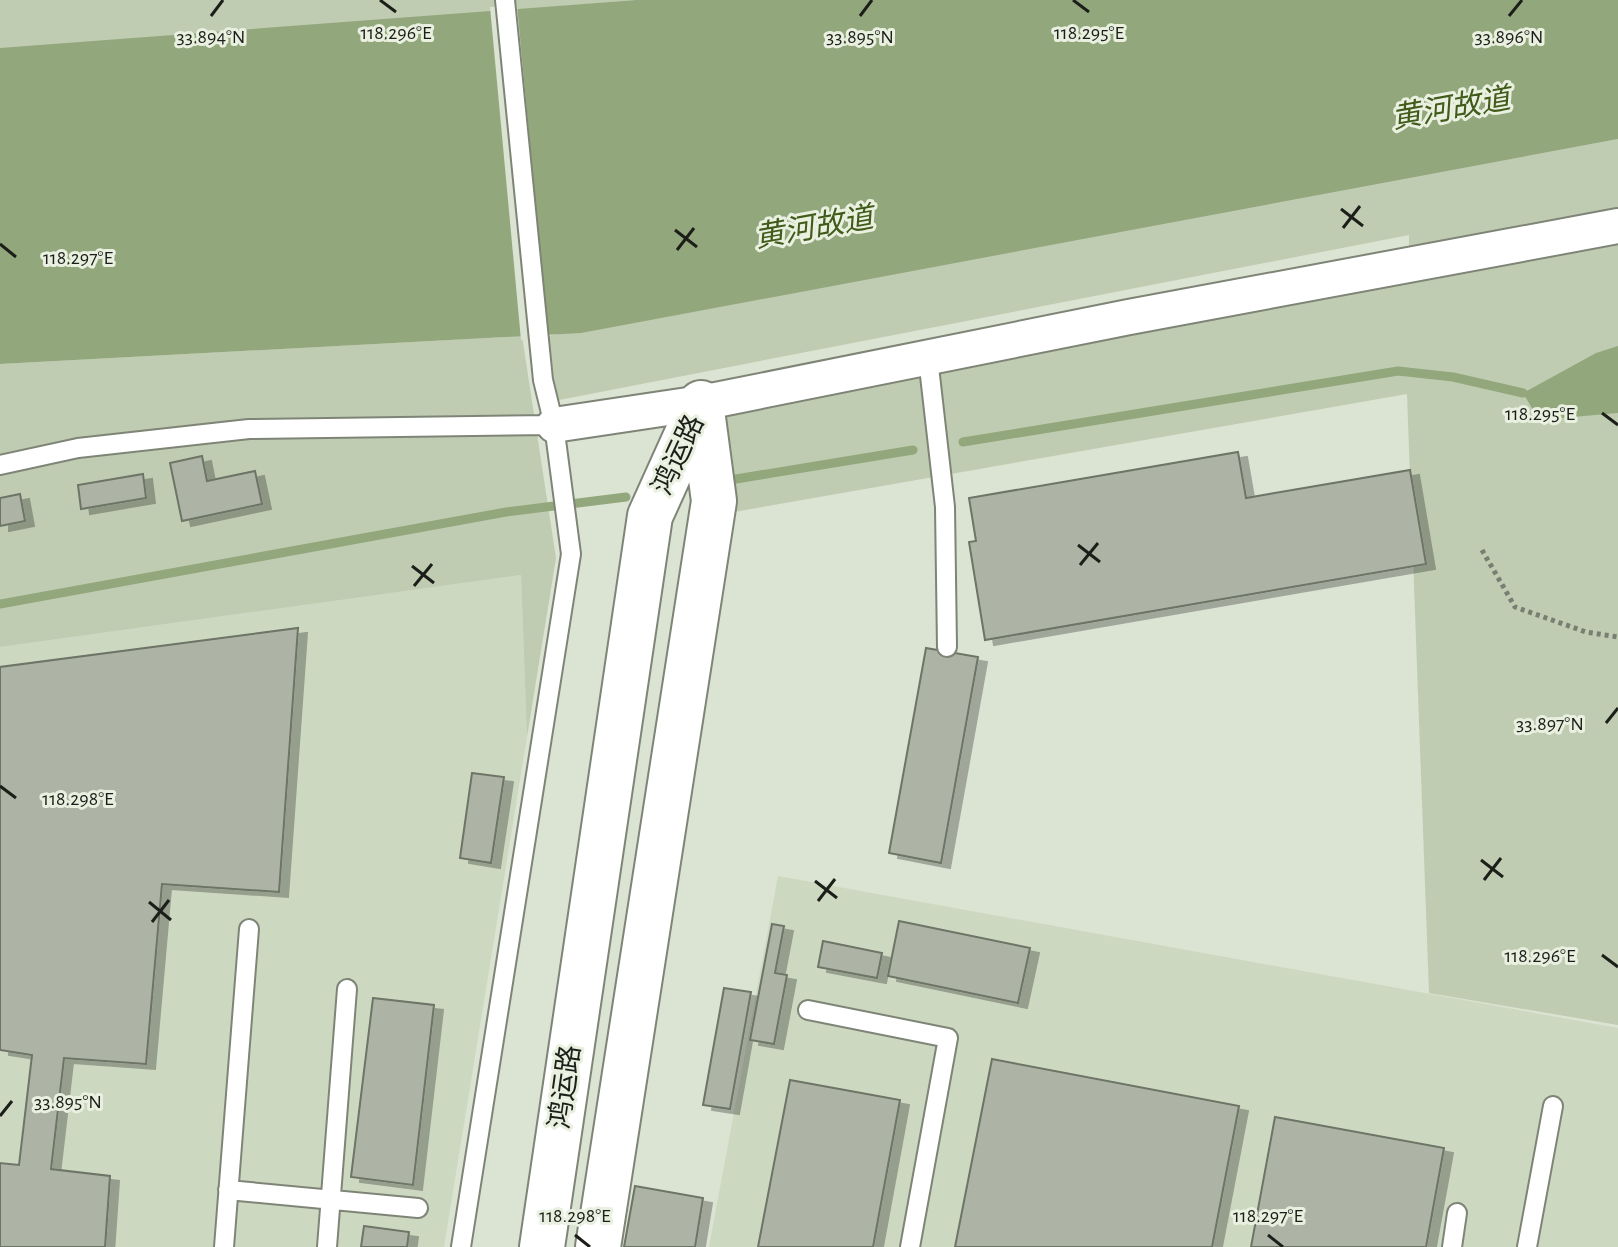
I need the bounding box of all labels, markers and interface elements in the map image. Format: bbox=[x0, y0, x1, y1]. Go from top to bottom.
text: 118.296°E bbox=[360, 23, 432, 43]
text: 118.295°E bbox=[1054, 23, 1124, 43]
text: 33.894°N bbox=[176, 27, 246, 47]
text: 33.895°N bbox=[826, 27, 894, 47]
text: 33.896°N bbox=[1475, 27, 1543, 47]
water label: 黄河故道 bbox=[1389, 81, 1517, 134]
water label: 黄河故道 bbox=[752, 200, 880, 253]
text: 118.297°E bbox=[43, 248, 113, 268]
text: 118.295°E bbox=[1505, 404, 1575, 424]
street label: 鸿运路 bbox=[647, 410, 709, 499]
text: 33.897°N bbox=[1516, 714, 1584, 734]
text: 118.298°E bbox=[42, 789, 114, 809]
text: 118.296°E bbox=[1504, 946, 1576, 966]
street label: 鸿运路 bbox=[544, 1043, 586, 1131]
text: 33.895°N bbox=[34, 1092, 102, 1112]
text: 118.298°E bbox=[539, 1206, 611, 1226]
text: 118.297°E bbox=[1233, 1206, 1303, 1226]

